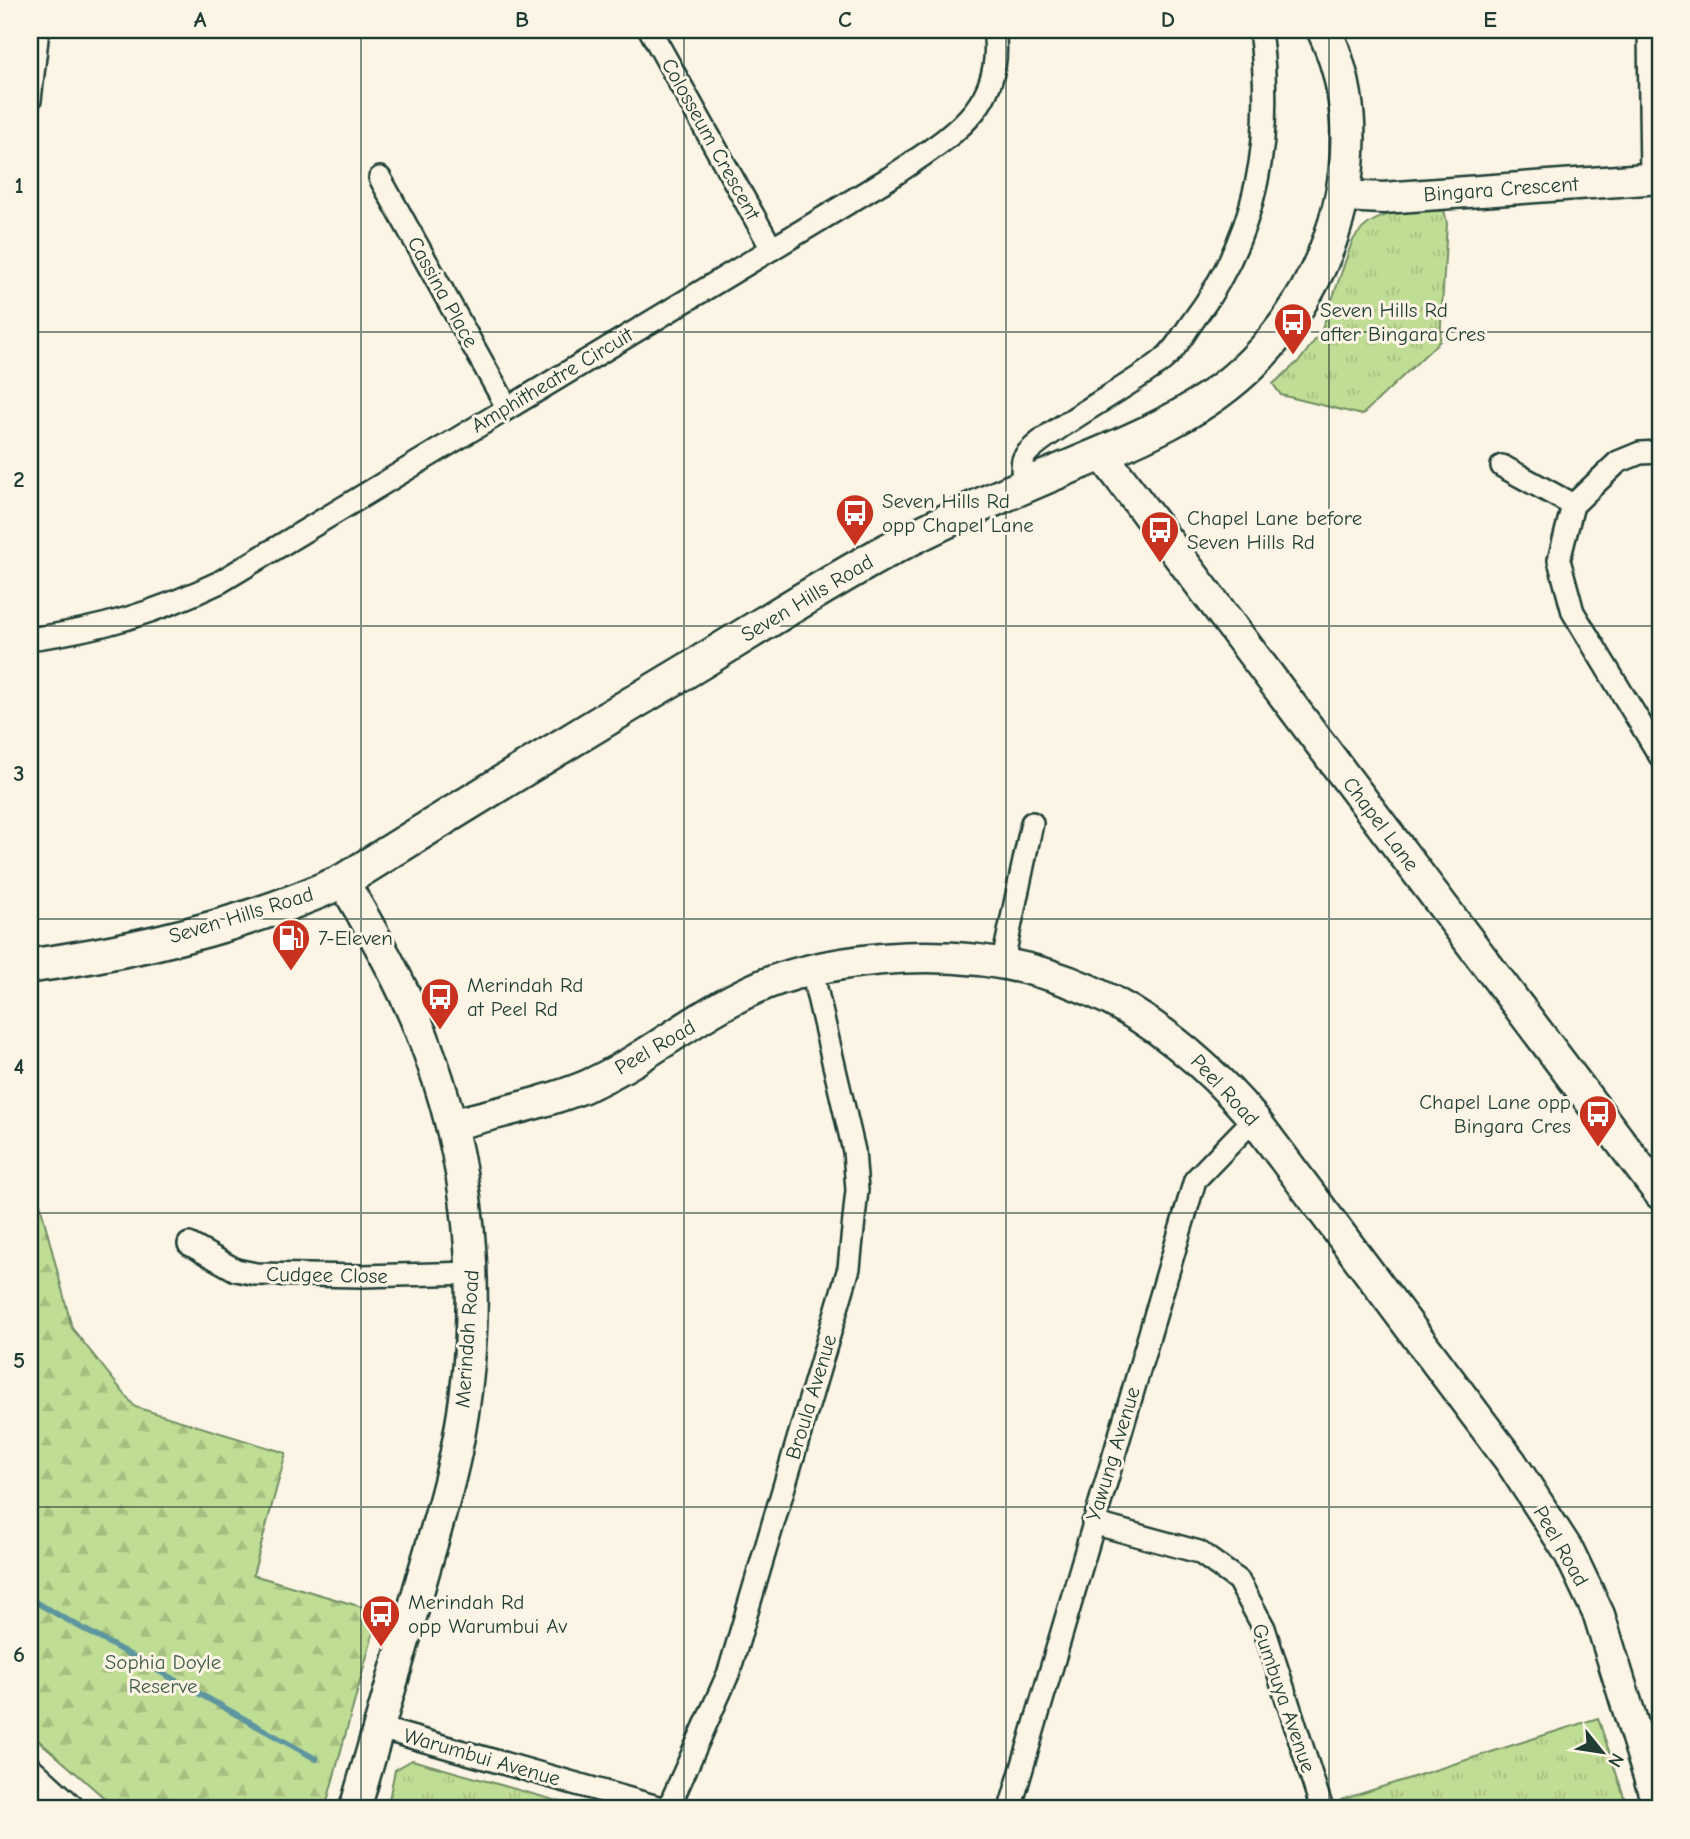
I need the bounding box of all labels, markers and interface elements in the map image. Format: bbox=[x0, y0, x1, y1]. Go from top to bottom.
text: A bbox=[194, 6, 207, 33]
text: B bbox=[515, 6, 529, 33]
text: C bbox=[838, 6, 852, 33]
text: D bbox=[1161, 6, 1175, 33]
text: E bbox=[1483, 6, 1497, 33]
street label: Colosseum Crescent bbox=[657, 54, 766, 225]
text: 1 bbox=[14, 172, 24, 199]
street label: Bingara Crescent bbox=[1423, 172, 1580, 206]
street label: Cassina Place bbox=[403, 232, 483, 352]
place label: Seven Hills Rd after Bingara Cres bbox=[1320, 298, 1485, 346]
bus stop icon: Seven Hills Rd after Bingara Cres bbox=[1272, 301, 1314, 356]
street label: Amphitheatre Circuit bbox=[467, 322, 638, 438]
text: 2 bbox=[13, 466, 25, 493]
place label: Seven Hills Rd opp Chapel Lane bbox=[882, 489, 1034, 537]
bus stop icon: Seven Hills Rd opp Chapel Lane bbox=[834, 492, 876, 547]
place label: Chapel Lane before Seven Hills Rd bbox=[1187, 506, 1362, 554]
bus stop icon: Chapel Lane before Seven Hills Rd bbox=[1139, 509, 1181, 564]
street label: Seven Hills Road bbox=[737, 549, 877, 647]
text: 3 bbox=[13, 760, 25, 787]
street label: Chapel Lane bbox=[1338, 772, 1424, 876]
street label: Seven Hills Road bbox=[166, 882, 316, 948]
fuel station icon: 7-Eleven bbox=[270, 917, 312, 972]
place label: 7-Eleven bbox=[318, 926, 393, 950]
place label: Merindah Rd at Peel Rd bbox=[467, 973, 583, 1021]
bus stop icon: Merindah Rd at Peel Rd bbox=[419, 976, 461, 1031]
street label: Peel Road bbox=[611, 1014, 699, 1080]
street label: Peel Road bbox=[1186, 1049, 1264, 1131]
text: 4 bbox=[14, 1053, 25, 1080]
place label: Chapel Lane opp Bingara Cres bbox=[1419, 1090, 1571, 1138]
bus stop icon: Chapel Lane opp Bingara Cres bbox=[1577, 1093, 1619, 1148]
street label: Cudgee Close bbox=[266, 1262, 388, 1288]
street label: Merindah Road bbox=[450, 1269, 484, 1409]
street label: Broula Avenue bbox=[781, 1332, 841, 1462]
text: 5 bbox=[13, 1347, 25, 1374]
street label: Yawung Avenue bbox=[1081, 1384, 1145, 1524]
street label: Peel Road bbox=[1528, 1502, 1594, 1590]
place label: Merindah Rd opp Warumbui Av bbox=[408, 1590, 567, 1638]
bus stop icon: Merindah Rd opp Warumbui Av bbox=[360, 1593, 402, 1648]
street label: Gumbuya Avenue bbox=[1247, 1620, 1321, 1776]
text: 6 bbox=[13, 1641, 25, 1668]
park label: Sophia Doyle Reserve bbox=[105, 1650, 221, 1698]
north arrow bbox=[1568, 1716, 1638, 1786]
street label: Warumbui Avenue bbox=[401, 1723, 563, 1791]
text: N bbox=[1603, 1749, 1628, 1771]

